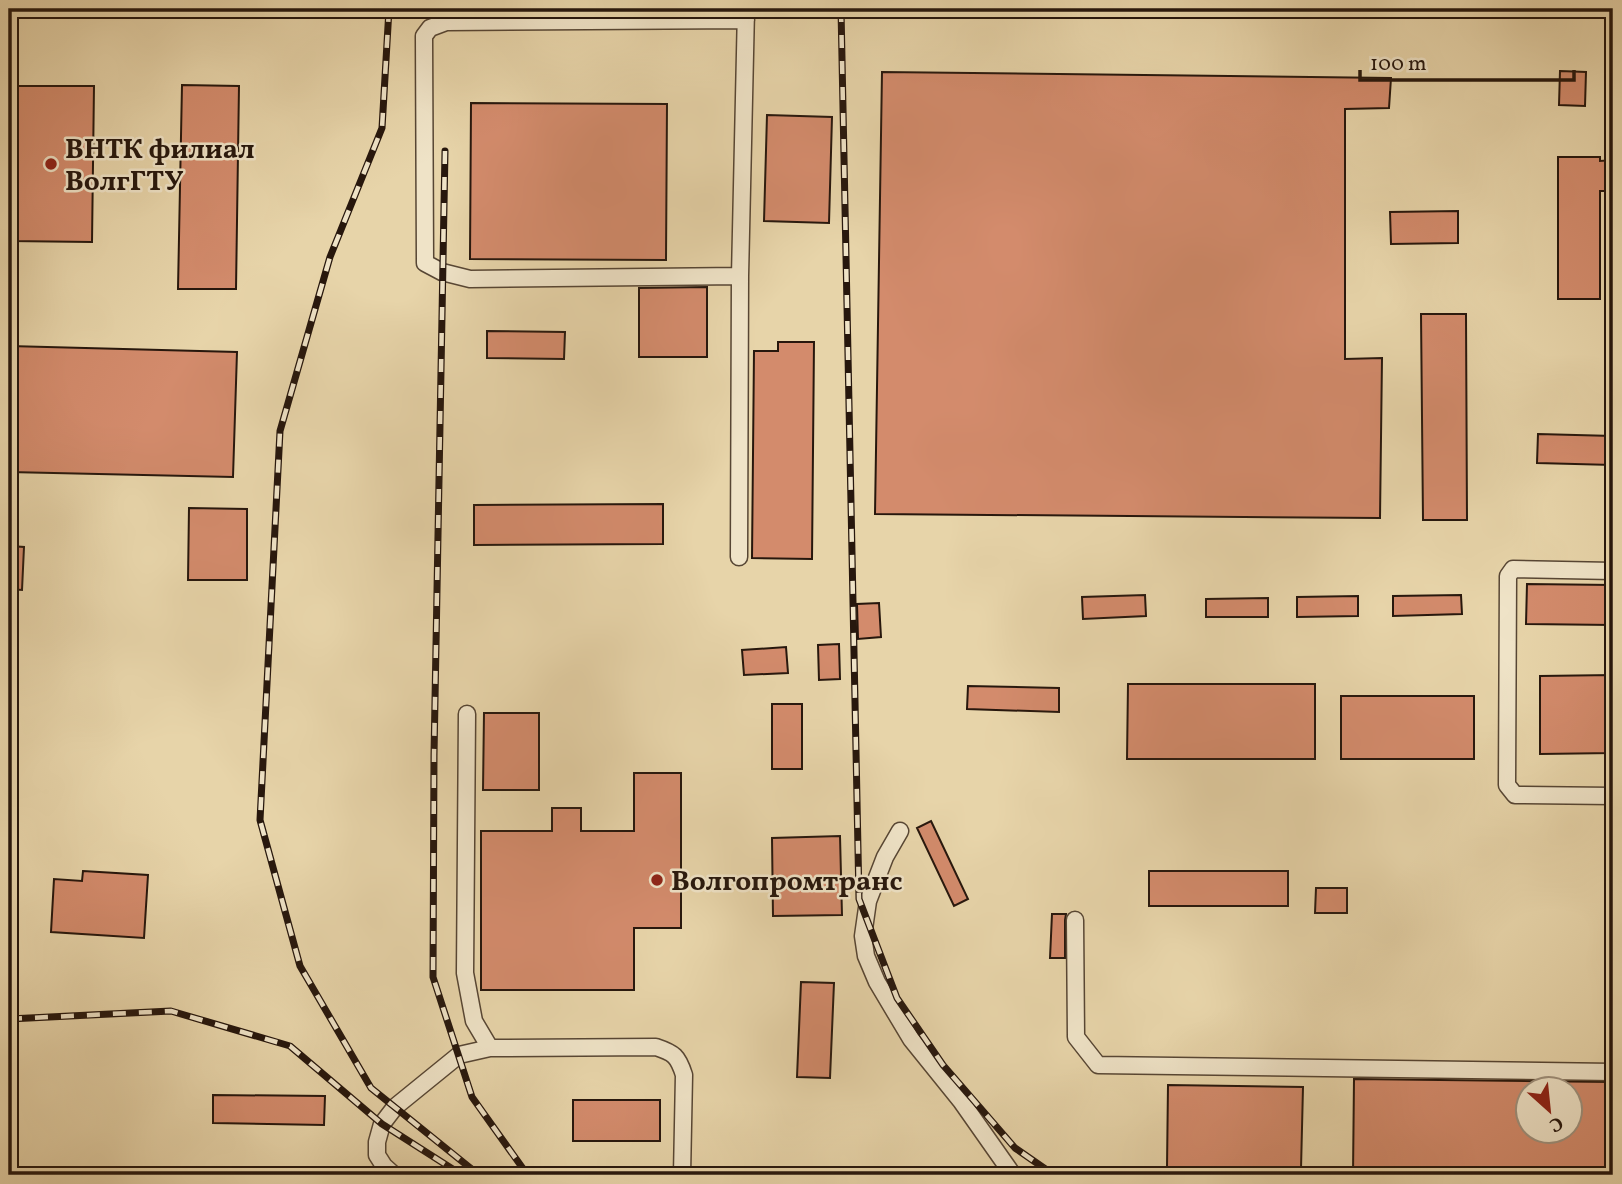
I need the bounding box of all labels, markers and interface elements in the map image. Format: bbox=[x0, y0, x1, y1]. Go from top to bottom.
scale bar bbox=[1360, 38, 1573, 82]
text: 100 m bbox=[1370, 50, 1427, 79]
place label: ВНТК филиал ВолгГТУ bbox=[65, 131, 255, 202]
marker: ВНТК филиал ВолгГТУ bbox=[43, 156, 59, 172]
place label: Волгопромтранс bbox=[671, 863, 902, 902]
marker: Волгопромтранс bbox=[649, 872, 665, 888]
north arrow bbox=[1514, 1076, 1584, 1146]
text: С bbox=[1544, 1109, 1567, 1138]

